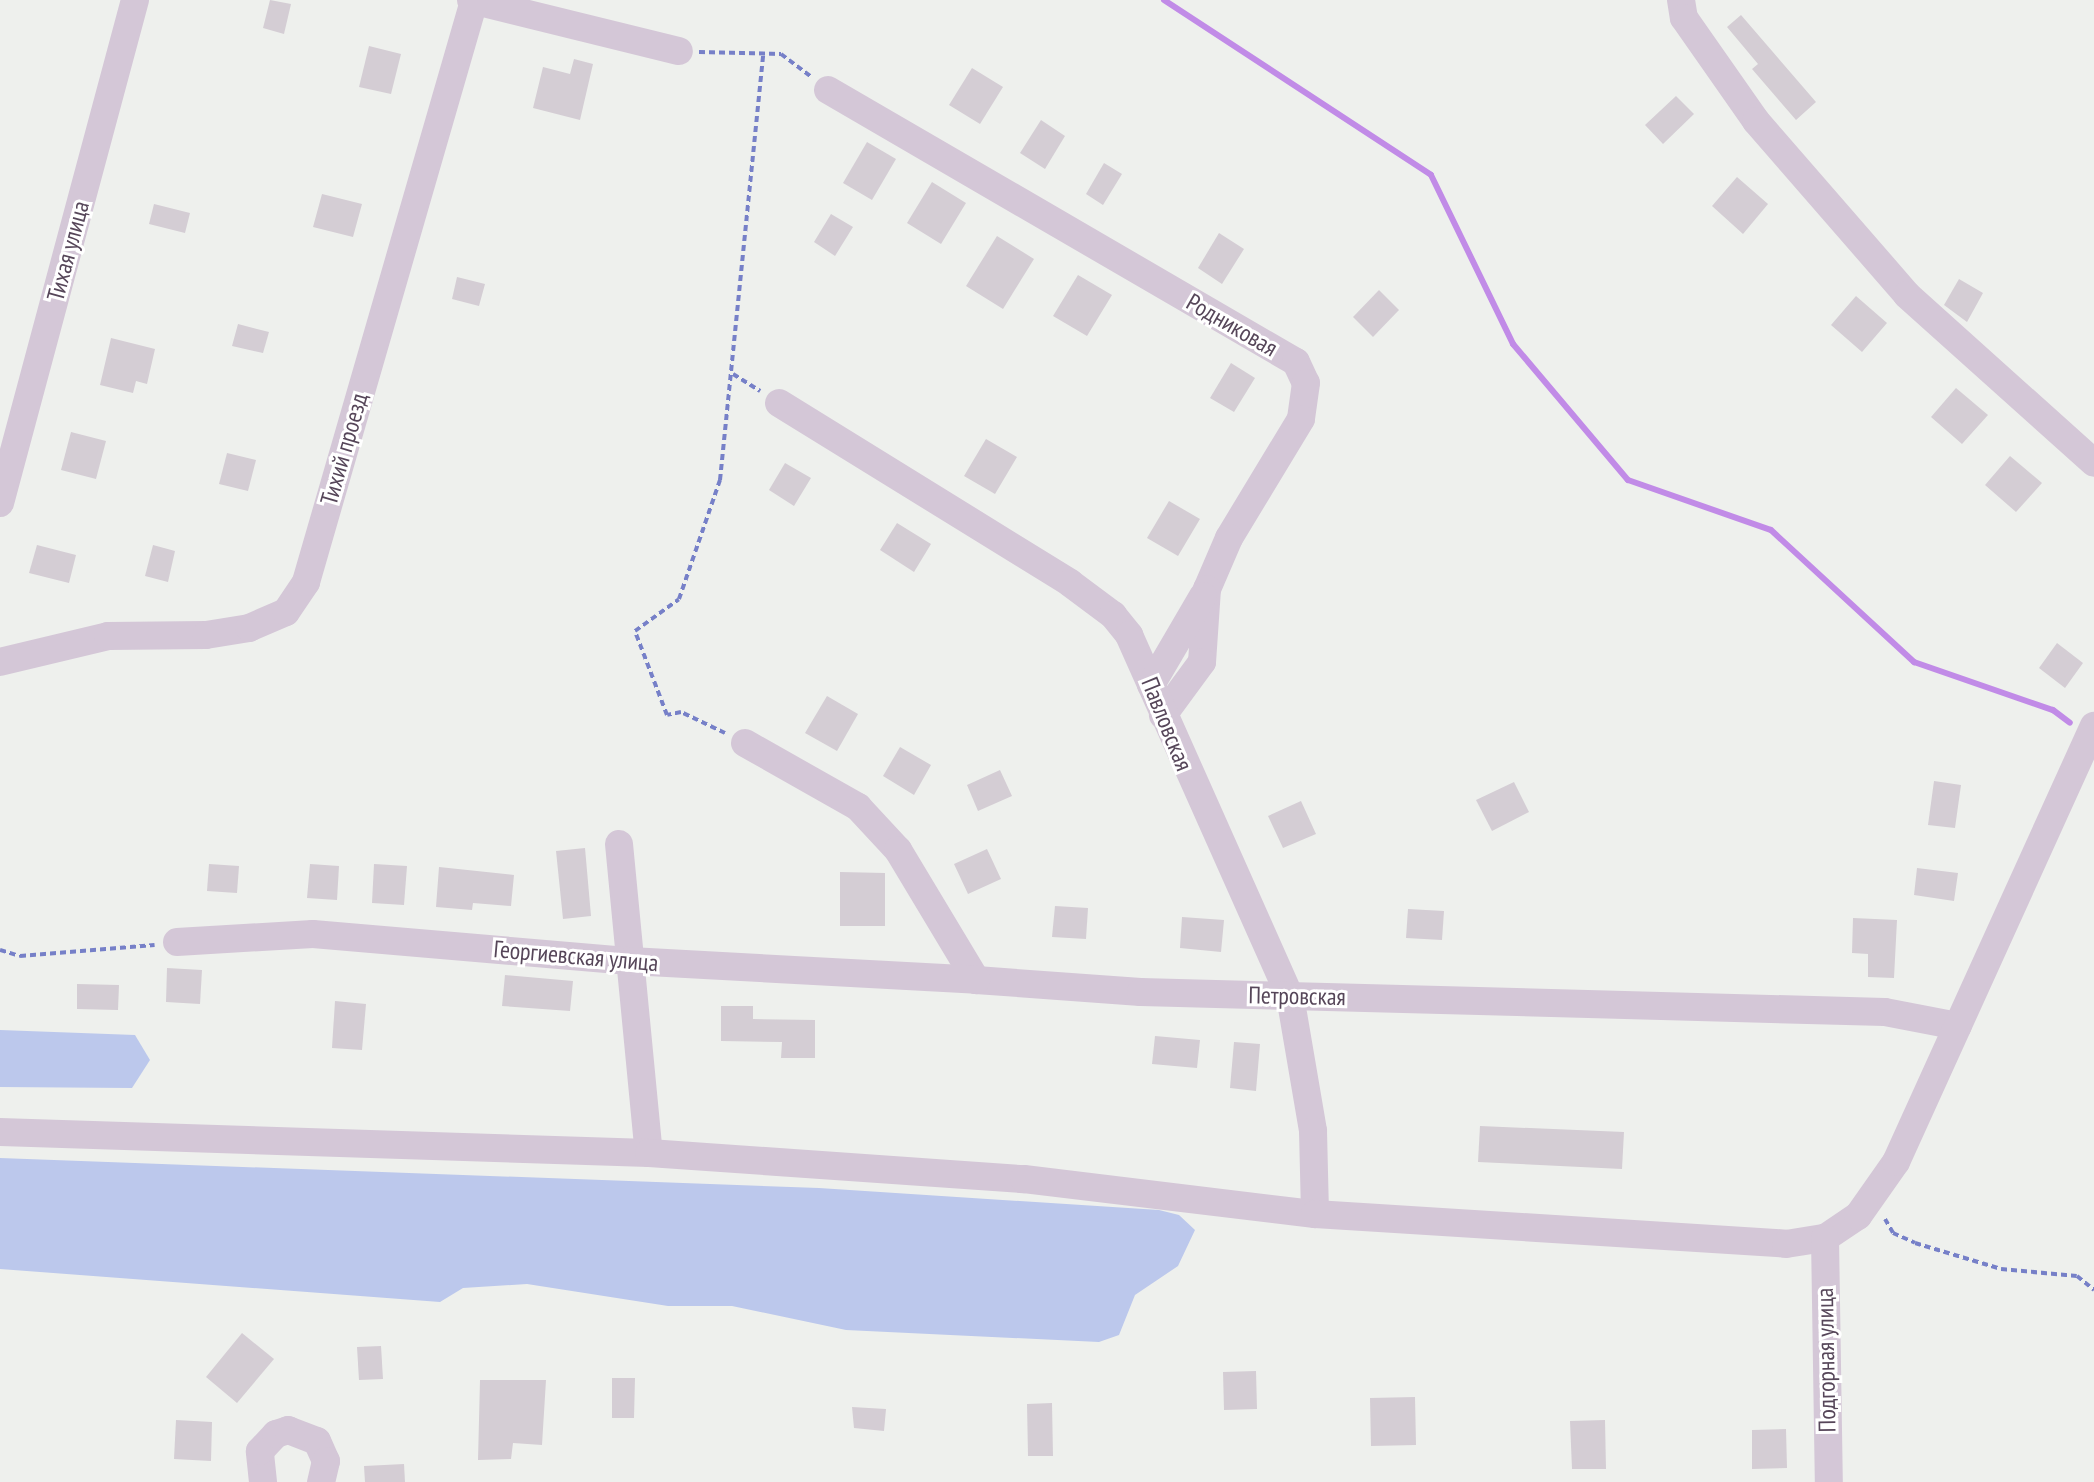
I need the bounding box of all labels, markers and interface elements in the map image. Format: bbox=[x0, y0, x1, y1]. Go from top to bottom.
street label: Тихая улица bbox=[41, 198, 95, 304]
street label: Родниковая bbox=[1181, 288, 1283, 362]
street label: Тихий проезд bbox=[314, 390, 374, 508]
street label: Павловская bbox=[1135, 673, 1199, 775]
street label: Георгиевская улица bbox=[492, 934, 660, 978]
street label: Петровская bbox=[1248, 981, 1346, 1011]
street label: Подгорная улица bbox=[1810, 1287, 1842, 1433]

